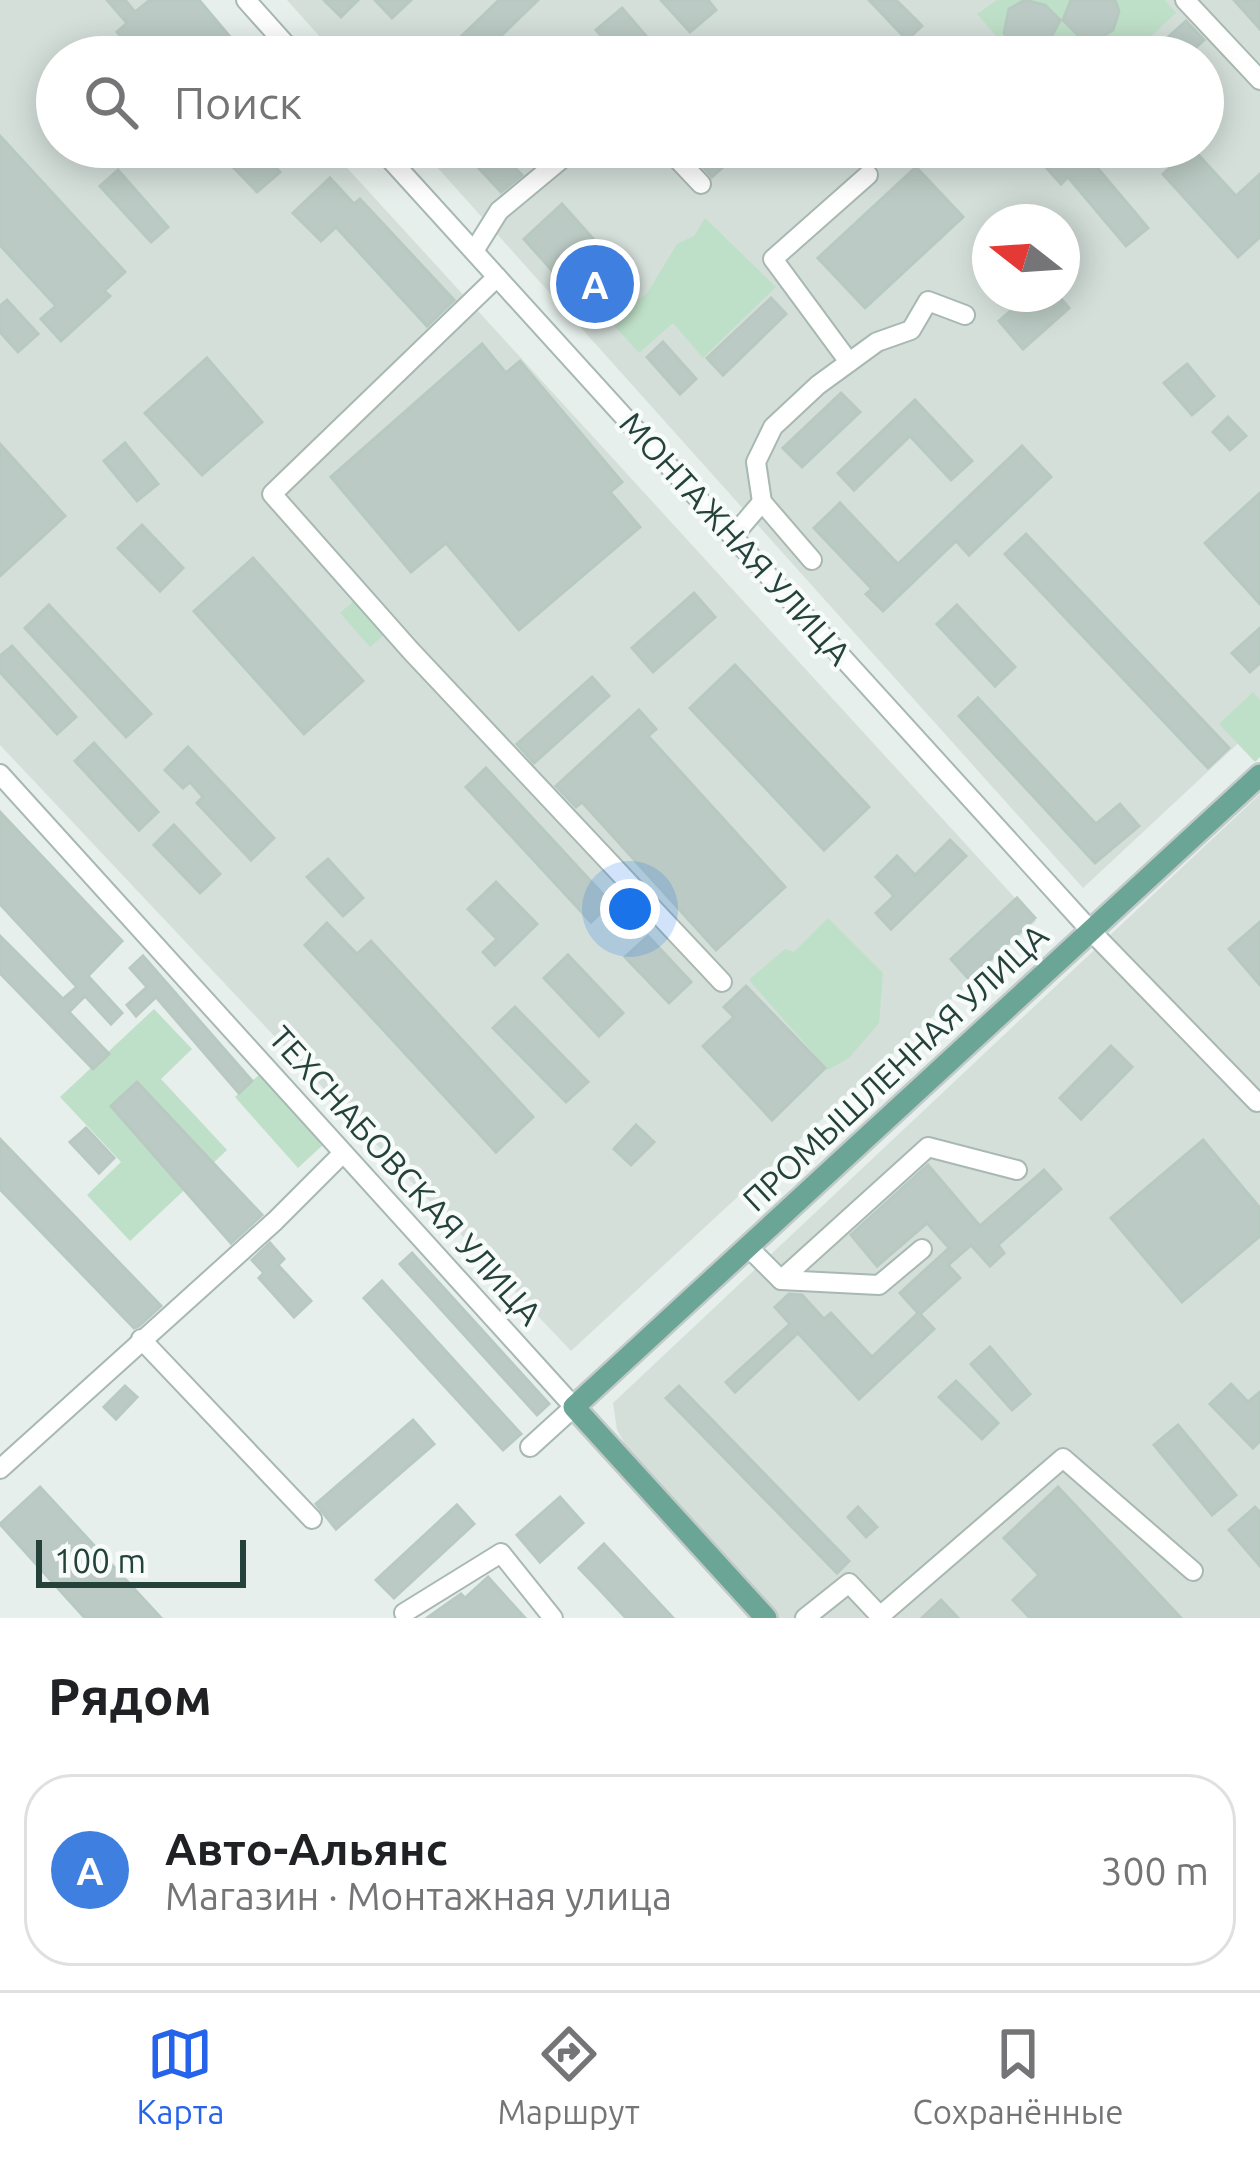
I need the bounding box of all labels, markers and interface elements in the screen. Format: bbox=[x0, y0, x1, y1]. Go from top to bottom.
search box bbox=[36, 36, 1224, 168]
icon: search bbox=[78, 69, 144, 135]
text: Поиск bbox=[174, 77, 302, 128]
north arrow bbox=[972, 204, 1080, 312]
pin: A bbox=[556, 239, 634, 329]
street label: МОНТАЖНАЯ УЛИЦА bbox=[613, 404, 859, 672]
your location bbox=[600, 879, 660, 939]
street label: ПРОМЫШЛЕННАЯ УЛИЦА bbox=[735, 916, 1055, 1218]
street label: ТЕХСНАБОВСКАЯ УЛИЦА bbox=[262, 1018, 550, 1332]
scale bar bbox=[36, 1534, 246, 1587]
text: 100 m bbox=[54, 1542, 146, 1579]
text: Рядом bbox=[48, 1667, 212, 1725]
text: Авто-Альянс bbox=[165, 1823, 448, 1874]
text: A bbox=[76, 1849, 104, 1892]
text: 300 m bbox=[1100, 1849, 1209, 1892]
text: Магазин · Монтажная улица bbox=[165, 1874, 672, 1917]
tab: Карта bbox=[136, 2021, 224, 2130]
tab: Маршрут bbox=[497, 2021, 640, 2130]
tab: Сохранённые bbox=[913, 2021, 1124, 2130]

